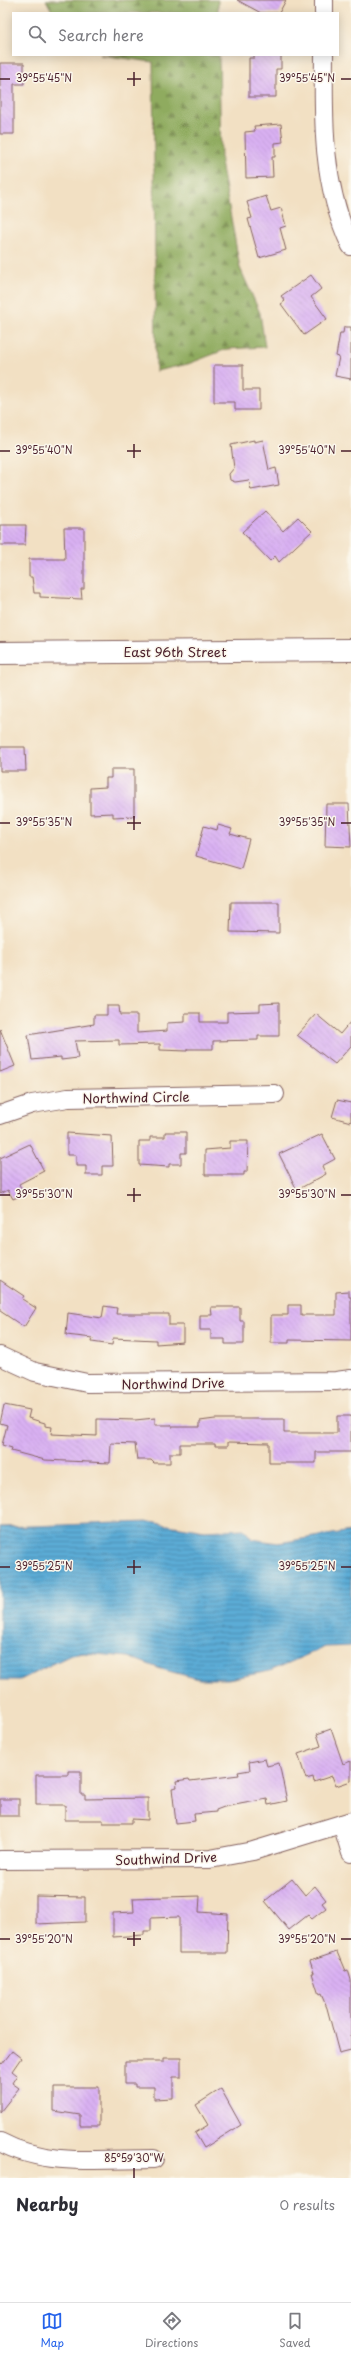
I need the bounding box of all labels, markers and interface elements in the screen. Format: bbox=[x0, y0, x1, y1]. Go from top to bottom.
search box bbox=[12, 12, 339, 56]
icon: search bbox=[26, 23, 48, 45]
text: Search here bbox=[58, 23, 144, 46]
text: 39°55'45"N bbox=[16, 70, 72, 85]
text: 39°55'45"N bbox=[279, 70, 335, 85]
text: 39°55'40"N bbox=[15, 442, 73, 457]
text: 39°55'40"N bbox=[278, 442, 336, 457]
street label: East 96th Street bbox=[124, 642, 226, 661]
text: 39°55'35"N bbox=[16, 814, 72, 829]
text: 39°55'35"N bbox=[279, 814, 335, 829]
street label: Northwind Circle bbox=[82, 1087, 190, 1107]
text: 39°55'30"N bbox=[15, 1186, 73, 1201]
text: 39°55'30"N bbox=[278, 1186, 336, 1201]
street label: Northwind Drive bbox=[121, 1373, 225, 1393]
text: 39°55'25"N bbox=[16, 1558, 73, 1573]
text: 39°55'25"N bbox=[279, 1558, 336, 1573]
street label: Southwind Drive bbox=[115, 1847, 217, 1869]
text: 39°55'20"N bbox=[15, 1931, 73, 1946]
text: 39°55'20"N bbox=[278, 1931, 336, 1946]
text: 85°59'30"W bbox=[104, 2150, 164, 2165]
text: Nearby bbox=[16, 2191, 78, 2217]
text: 0 results bbox=[280, 2195, 335, 2214]
tab: Map bbox=[40, 2310, 64, 2351]
tab: Directions bbox=[145, 2310, 198, 2351]
tab: Saved bbox=[279, 2310, 311, 2351]

